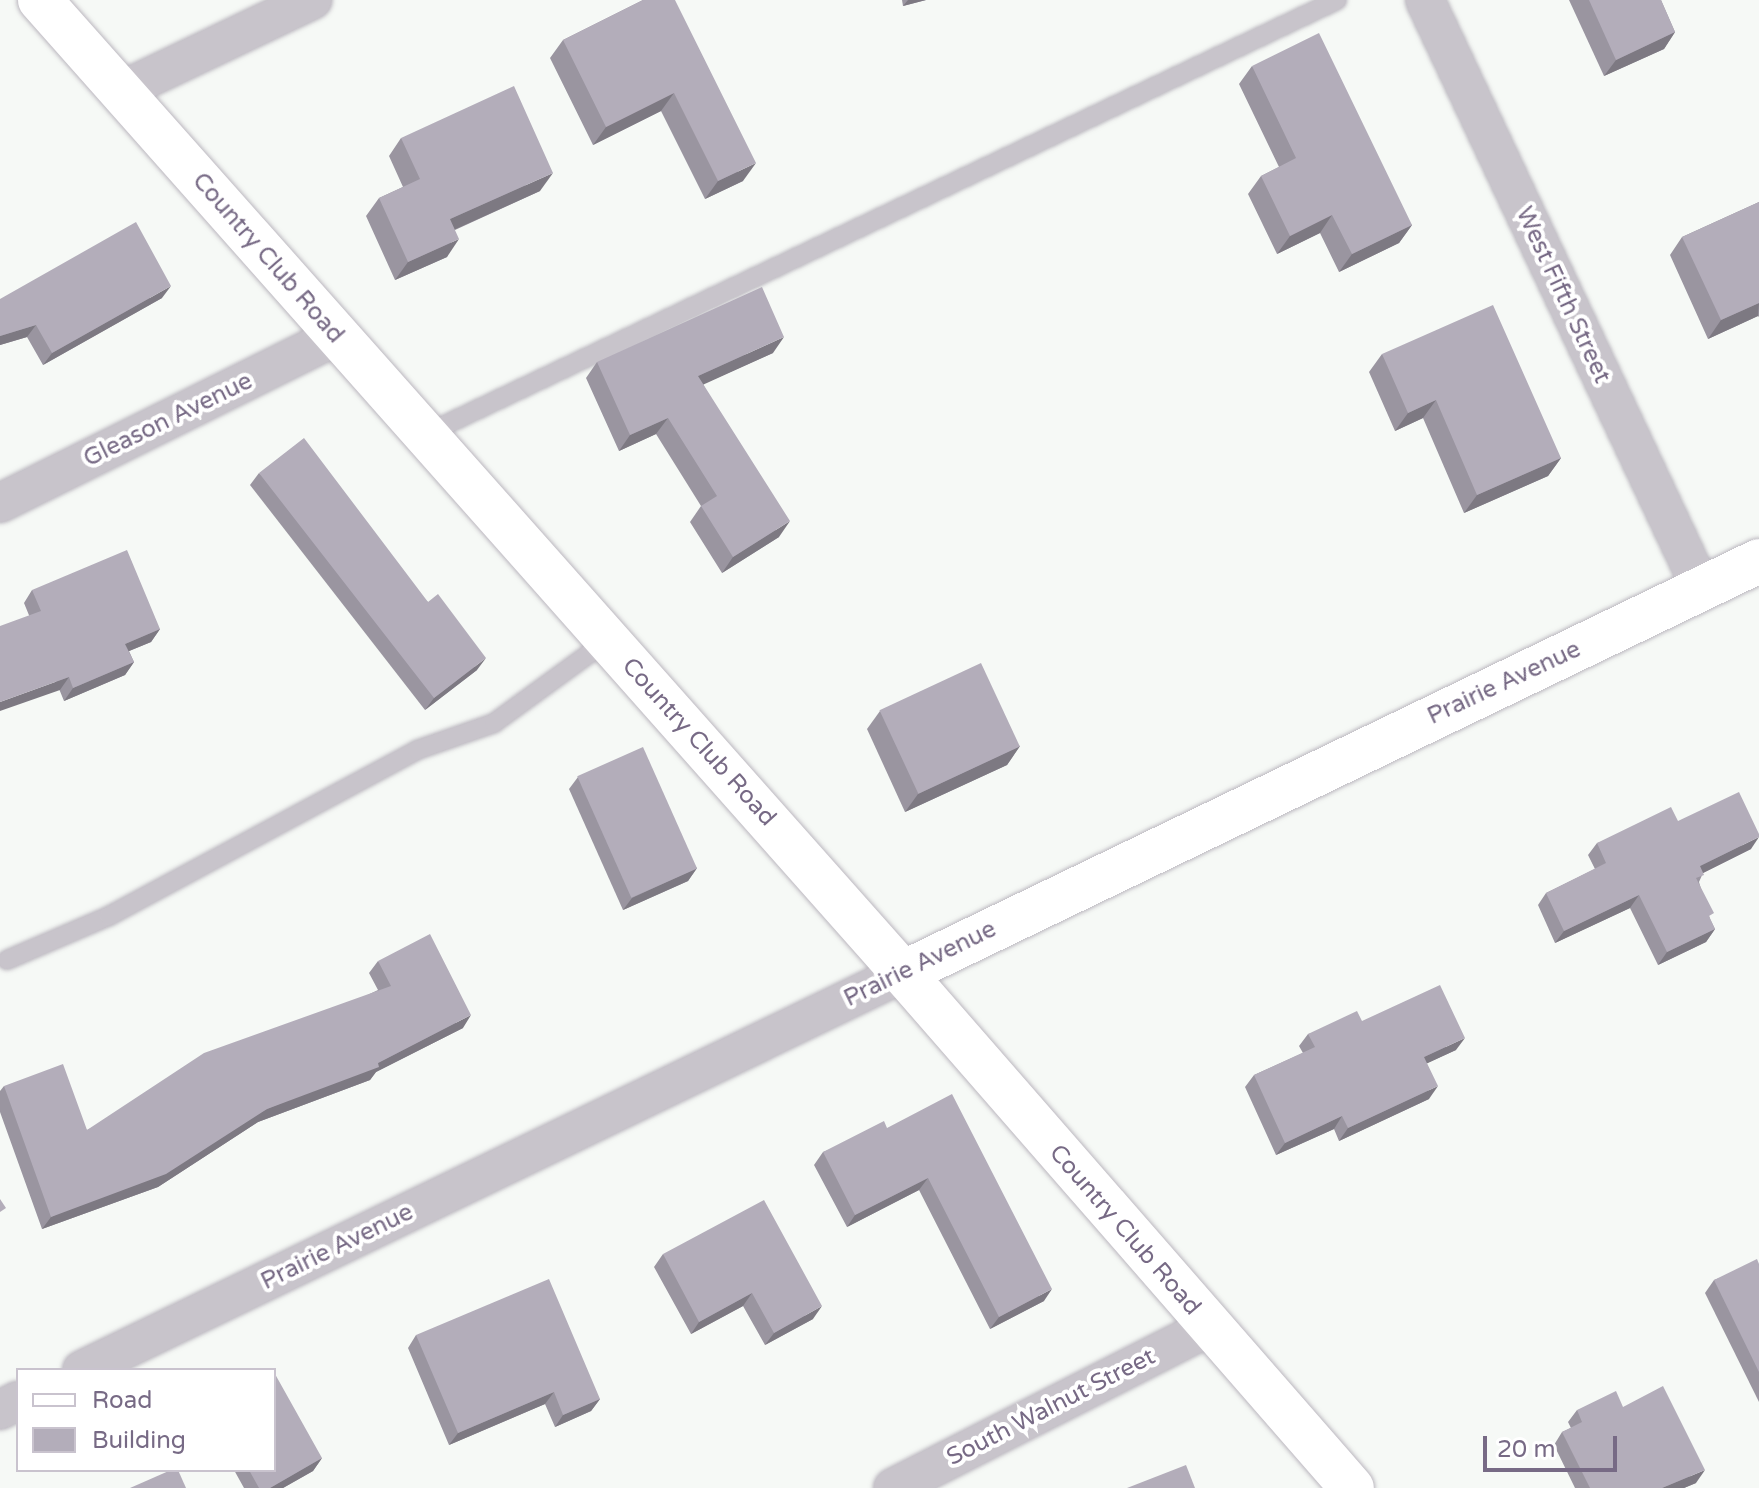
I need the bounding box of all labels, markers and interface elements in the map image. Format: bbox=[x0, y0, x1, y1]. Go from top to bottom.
street label: Country Club Road bbox=[186, 167, 350, 349]
street label: West Fifth Street bbox=[1509, 202, 1617, 388]
street label: Gleason Avenue bbox=[79, 367, 257, 473]
street label: Prairie Avenue bbox=[1423, 635, 1585, 731]
street label: Country Club Road bbox=[616, 652, 782, 832]
street label: Prairie Avenue bbox=[839, 915, 1001, 1013]
street label: Country Club Road bbox=[1043, 1139, 1207, 1321]
street label: Prairie Avenue bbox=[256, 1198, 418, 1296]
street label: South Walnut Street bbox=[942, 1342, 1160, 1472]
legend bbox=[16, 1368, 276, 1472]
text: Road bbox=[92, 1386, 152, 1415]
scale bar bbox=[1487, 1420, 1621, 1470]
text: Building bbox=[92, 1426, 186, 1455]
text: 20 m bbox=[1497, 1435, 1555, 1464]

